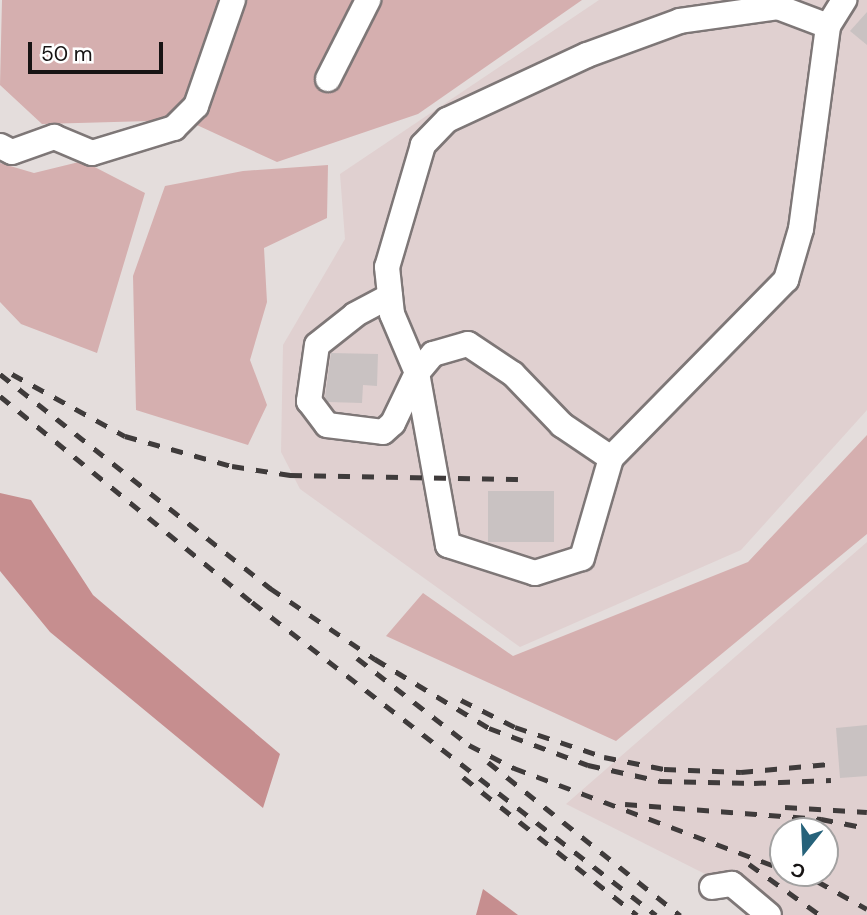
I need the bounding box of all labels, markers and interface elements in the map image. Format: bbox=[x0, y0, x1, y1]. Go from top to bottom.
scale bar bbox=[32, 28, 166, 72]
text: 50 m bbox=[41, 40, 92, 68]
north arrow bbox=[769, 817, 839, 887]
text: С bbox=[788, 857, 808, 885]

